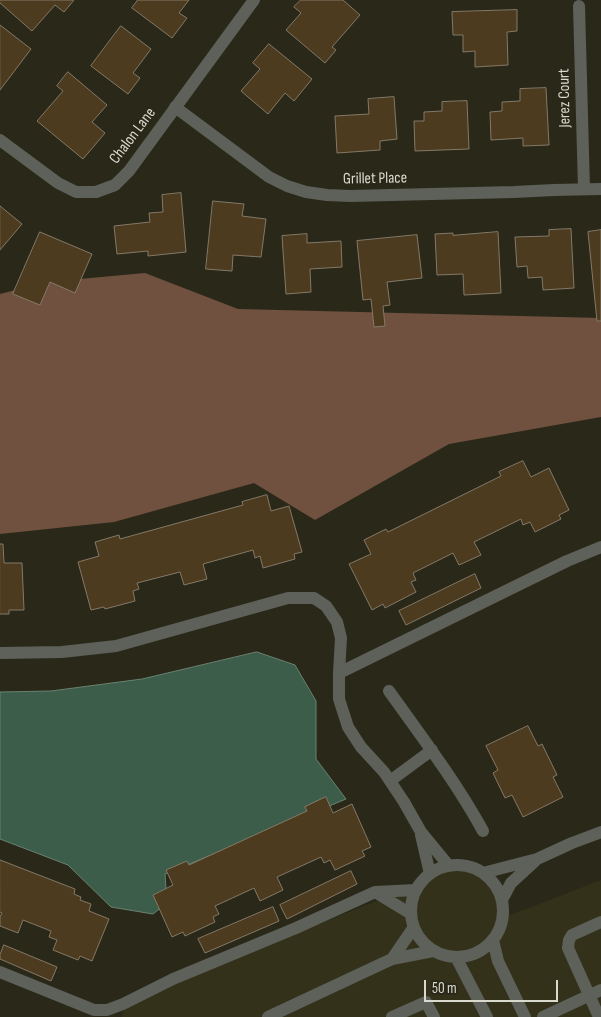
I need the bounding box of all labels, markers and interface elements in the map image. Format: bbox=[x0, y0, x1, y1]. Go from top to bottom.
street label: Jerez Court bbox=[555, 68, 575, 128]
street label: Chalon Lane bbox=[106, 104, 160, 168]
street label: Grillet Place bbox=[343, 169, 407, 189]
scale bar bbox=[426, 970, 560, 1002]
text: 50 m bbox=[432, 979, 457, 998]

